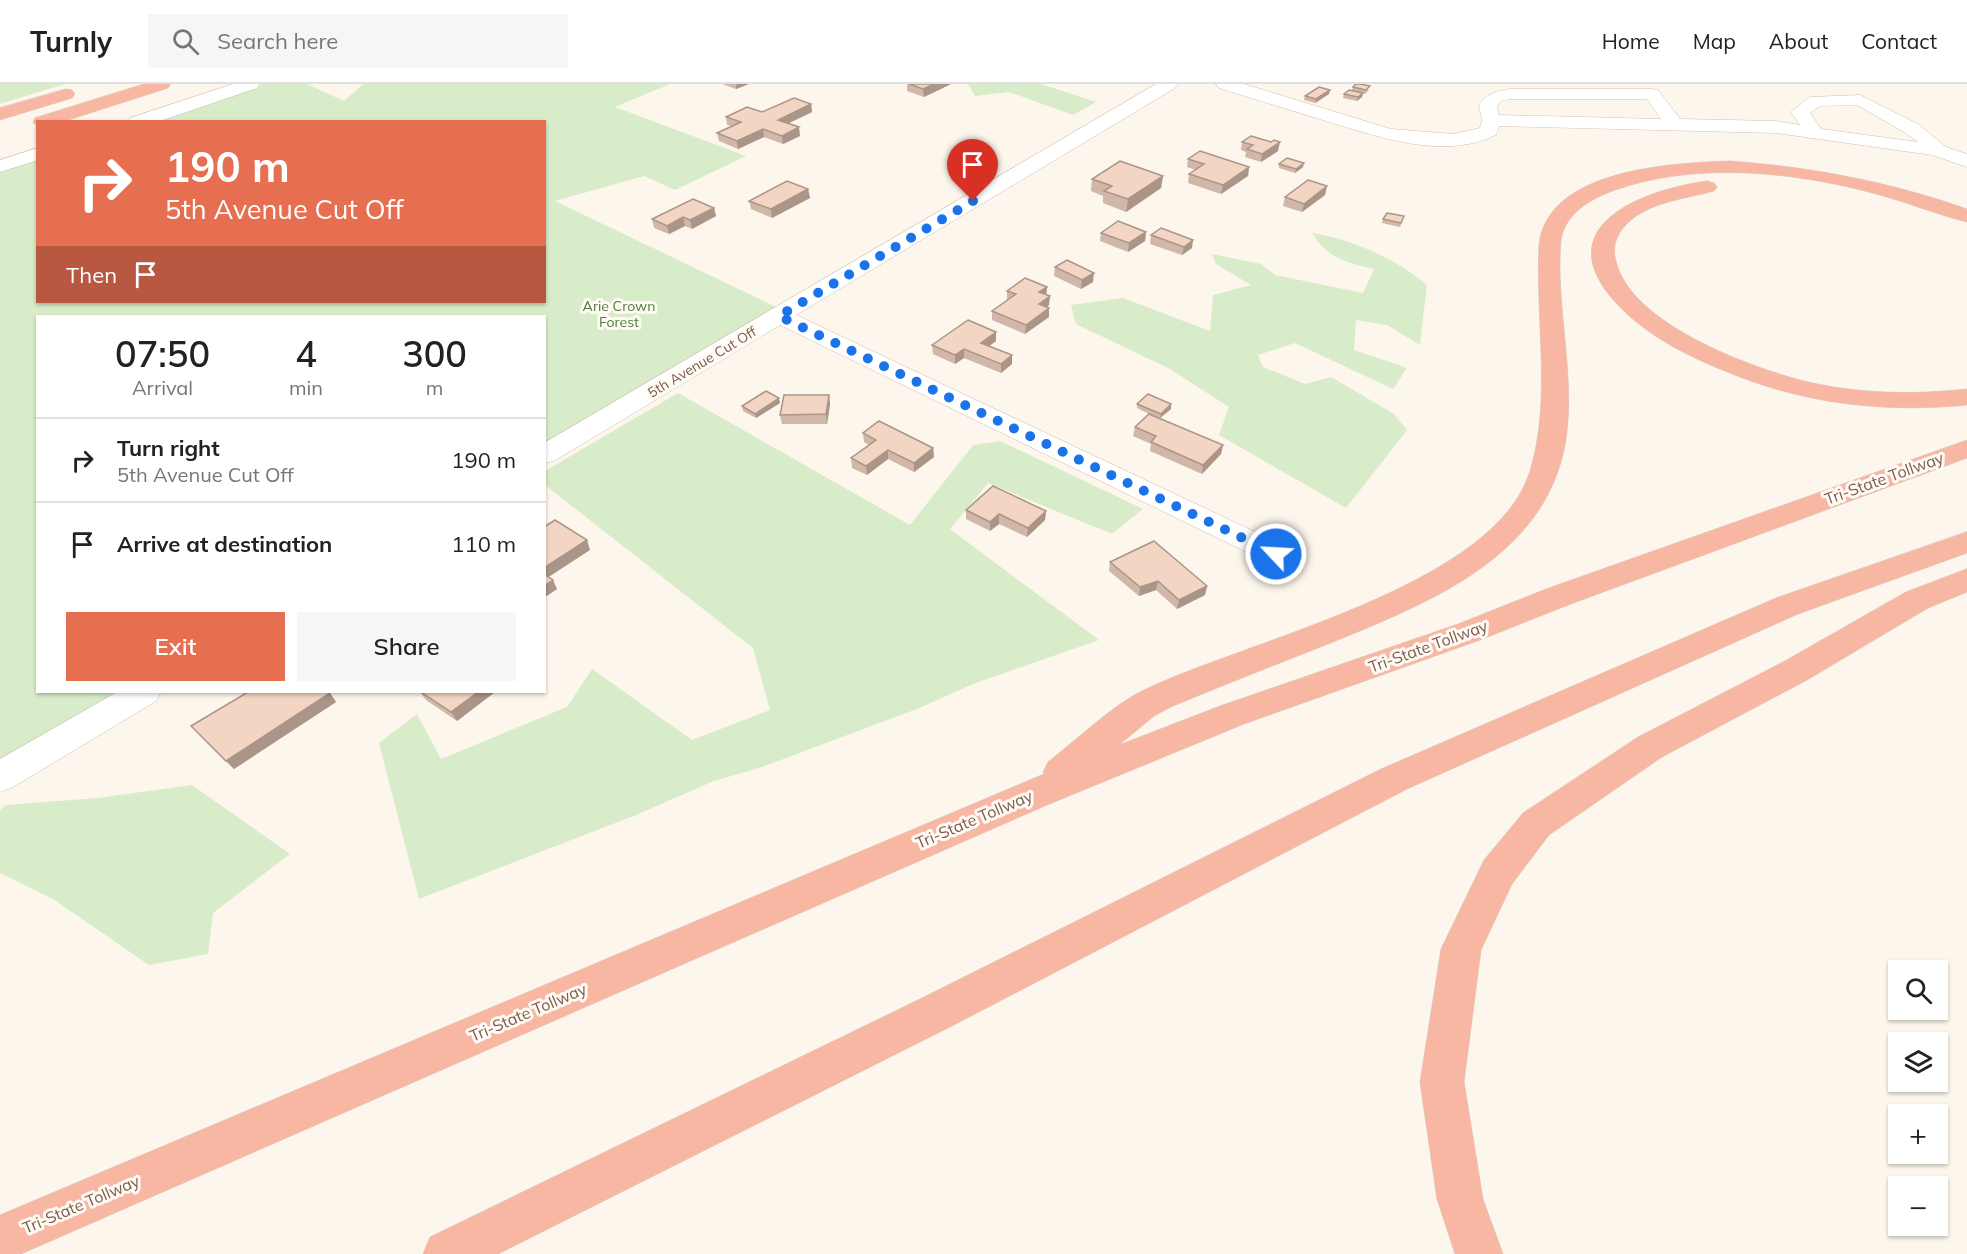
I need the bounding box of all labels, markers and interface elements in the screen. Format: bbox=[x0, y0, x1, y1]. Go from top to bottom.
search box bbox=[148, 14, 568, 68]
text: Turnly bbox=[30, 24, 112, 59]
icon: search bbox=[169, 25, 202, 58]
text: Search here bbox=[217, 27, 338, 55]
text: Home bbox=[1602, 28, 1660, 54]
text: Map bbox=[1693, 28, 1736, 54]
text: About bbox=[1769, 28, 1828, 54]
text: Contact bbox=[1861, 28, 1937, 54]
pin bbox=[947, 139, 998, 201]
text: 190 m bbox=[165, 140, 290, 193]
icon: right bbox=[66, 144, 144, 222]
icon: arrive bbox=[956, 148, 989, 181]
text: 5th Avenue Cut Off bbox=[165, 192, 404, 226]
icon: arrive bbox=[129, 258, 162, 291]
text: Then bbox=[66, 261, 117, 289]
park label: Arie Crown Forest bbox=[583, 297, 655, 331]
street label: 5th Avenue Cut Off bbox=[644, 322, 760, 402]
text: 07:50 bbox=[115, 331, 210, 376]
text: 4 bbox=[295, 331, 317, 376]
text: 300 bbox=[402, 331, 467, 376]
text: Arrival bbox=[132, 375, 193, 400]
text: min bbox=[289, 375, 323, 400]
text: m bbox=[426, 375, 443, 400]
text: Turn right bbox=[117, 434, 220, 462]
icon: right bbox=[66, 444, 99, 477]
text: 190 m bbox=[451, 446, 516, 474]
street label: Tri-State Tollway bbox=[1822, 447, 1947, 509]
text: 5th Avenue Cut Off bbox=[117, 462, 294, 487]
position arrow bbox=[1244, 522, 1308, 586]
icon: arrive bbox=[66, 528, 99, 561]
text: Arrive at destination bbox=[117, 530, 332, 558]
text: 110 m bbox=[451, 530, 516, 558]
button: Exit bbox=[66, 612, 285, 681]
button: Share bbox=[297, 612, 516, 681]
street label: Tri-State Tollway bbox=[1366, 615, 1491, 677]
street label: Tri-State Tollway bbox=[913, 785, 1036, 853]
map controls bbox=[1888, 960, 1948, 1236]
button: search bbox=[1888, 960, 1948, 1020]
street label: Tri-State Tollway bbox=[467, 978, 590, 1046]
button: layers bbox=[1888, 1032, 1948, 1092]
button: + bbox=[1888, 1104, 1948, 1164]
street label: Tri-State Tollway bbox=[20, 1170, 143, 1238]
button: − bbox=[1888, 1176, 1948, 1236]

